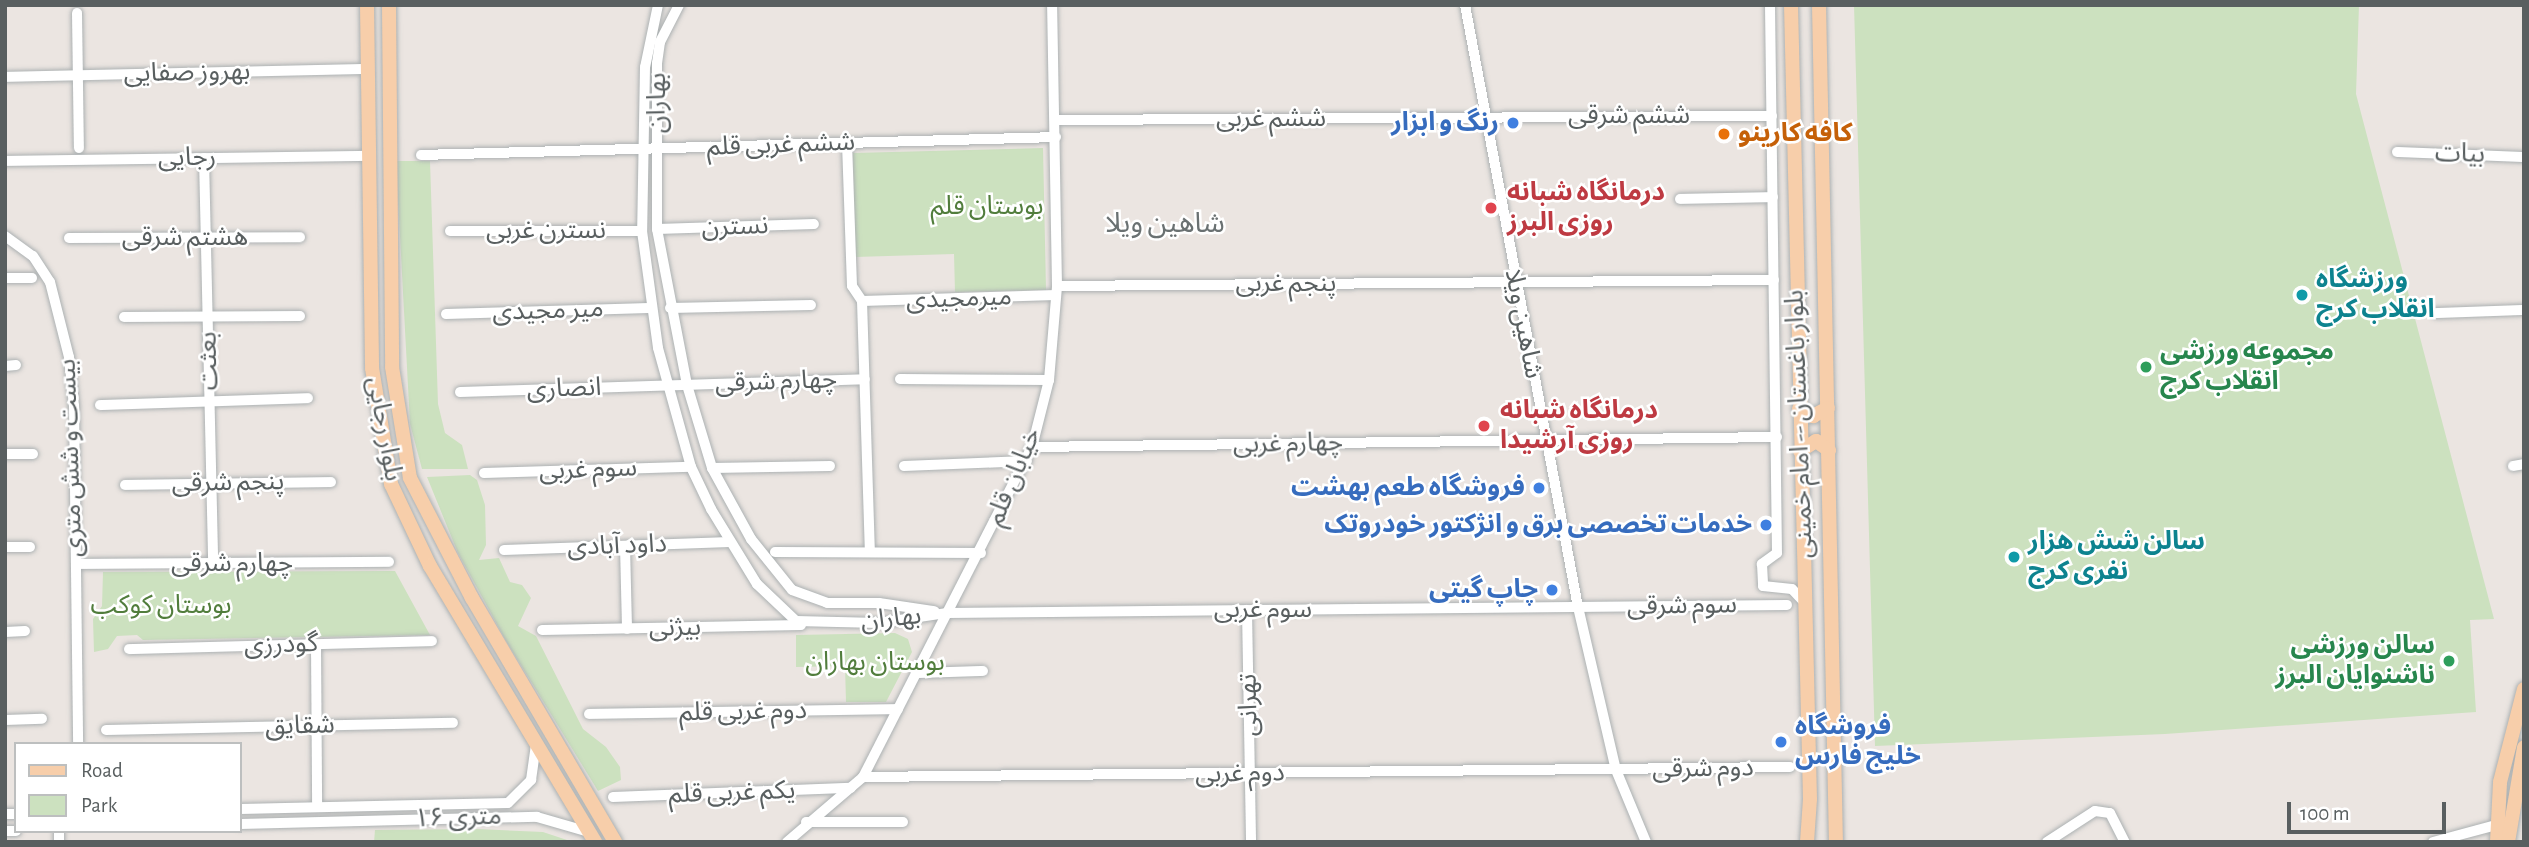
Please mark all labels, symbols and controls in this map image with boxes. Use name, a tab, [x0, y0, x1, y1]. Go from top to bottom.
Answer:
street label: بهروز صفایی	[123, 56, 251, 90]
street label: بهاران	[642, 73, 674, 133]
street label: ششم شرقی	[1568, 100, 1690, 132]
street label: ششم غربی	[1216, 103, 1326, 135]
place label: رنگ و ابزار	[1391, 107, 1499, 139]
marker: رنگ و ابزار	[1505, 115, 1521, 131]
place label: کافه کارینو	[1738, 118, 1852, 150]
marker: کافه کارینو	[1716, 126, 1732, 142]
street label: ششم غربی قلم	[706, 127, 856, 163]
street label: بیات	[2434, 138, 2486, 170]
street label: رجایی	[158, 142, 216, 174]
place label: درمانگاه شبانه روزی البرز	[1507, 177, 1665, 238]
park label: بوستان قلم	[930, 191, 1044, 223]
marker: درمانگاه شبانه روزی البرز	[1481, 198, 1501, 218]
district label: شاهین ویلا	[1105, 207, 1225, 241]
street label: نسترن	[701, 210, 769, 244]
street label: نسترن غربی	[486, 215, 606, 247]
street label: هشتم شرقی	[122, 222, 248, 254]
place label: ورزشگاه انقلاب کرج	[2316, 264, 2435, 326]
street label: شاهین ویلا	[1497, 267, 1549, 381]
street label: پنجم غربی	[1236, 268, 1336, 300]
street label: میرمجیدی	[905, 282, 1013, 316]
marker: ورزشگاه انقلاب کرج	[2294, 287, 2310, 303]
street label: بلوار باغستان -- امام خمینی	[1780, 289, 1820, 559]
street label: میر مجیدی	[492, 293, 604, 329]
street label: بعثت	[193, 331, 225, 391]
place label: مجموعه ورزشی انقلاب کرج	[2160, 336, 2334, 398]
street label: بیست و شش متری	[52, 358, 90, 558]
marker: مجموعه ورزشی انقلاب کرج	[2138, 359, 2154, 375]
street label: چهارم شرقی	[714, 364, 838, 400]
street label: انصاری	[526, 372, 602, 406]
street label: بلوار رجایی	[359, 374, 409, 484]
place label: درمانگاه شبانه روزی آرشیدا	[1500, 395, 1658, 457]
marker: درمانگاه شبانه روزی آرشیدا	[1474, 416, 1494, 436]
street label: خیابان قلم	[979, 423, 1049, 531]
street label: چهارم غربی	[1233, 427, 1343, 461]
street label: سوم غربی	[538, 453, 638, 487]
street label: پنجم شرقی	[171, 466, 285, 500]
place label: فروشگاه طعم بهشت	[1291, 472, 1525, 504]
marker: فروشگاه طعم بهشت	[1531, 480, 1547, 496]
place label: خدمات تخصصی برق و انژکتور خودروتک	[1324, 509, 1752, 541]
marker: خدمات تخصصی برق و انژکتور خودروتک	[1758, 517, 1774, 533]
place label: سالن شش هزار نفری کرج	[2028, 526, 2205, 588]
street label: داود آبادی	[567, 529, 667, 563]
street label: چهارم شرقی	[171, 548, 293, 580]
marker: سالن شش هزار نفری کرج	[2006, 549, 2022, 565]
place label: چاپ گیتی	[1429, 574, 1538, 606]
marker: چاپ گیتی	[1544, 582, 1560, 598]
street label: سوم شرقی	[1627, 589, 1737, 623]
park label: بوستان کوکب	[90, 590, 232, 622]
street label: سوم غربی	[1214, 594, 1312, 626]
street label: بهاران	[859, 600, 923, 638]
street label: بیژنی	[649, 612, 701, 644]
street label: گودرزی	[243, 628, 319, 662]
place label: سالن ورزشی ناشنوایان البرز	[2275, 630, 2435, 692]
park label: بوستان بهاران	[805, 647, 945, 679]
marker: سالن ورزشی ناشنوایان البرز	[2441, 653, 2457, 669]
street label: تهرانی	[1233, 673, 1265, 737]
street label: دوم غربی قلم	[679, 695, 807, 729]
street label: شقایق	[265, 710, 335, 742]
place label: فروشگاه خلیج فارس	[1795, 711, 1921, 772]
marker: فروشگاه خلیج فارس	[1773, 734, 1789, 750]
legend	[14, 742, 242, 833]
street label: دوم شرقی	[1652, 753, 1754, 785]
street label: دوم غربی	[1195, 758, 1285, 790]
text: Road	[81, 760, 123, 781]
street label: یکم غربی قلم	[668, 775, 796, 811]
scale bar	[2291, 788, 2450, 832]
text: Park	[81, 795, 117, 816]
street label: ۱۶ متری	[414, 801, 502, 835]
text: 100 m	[2300, 803, 2350, 824]

